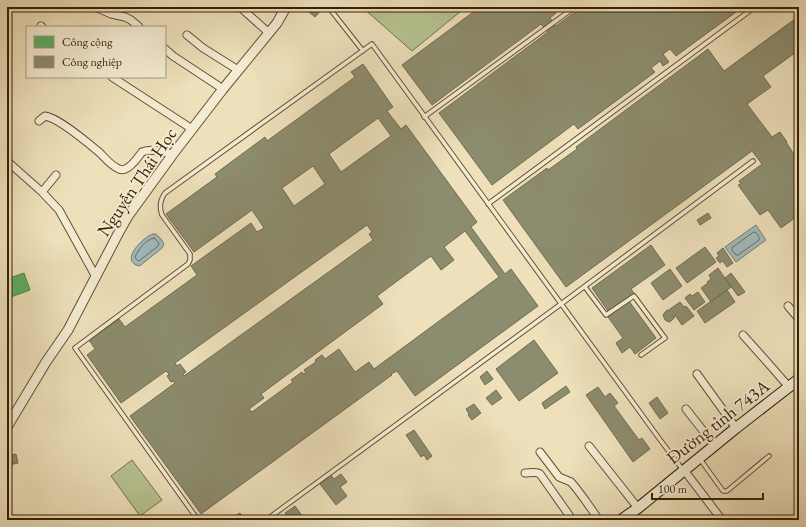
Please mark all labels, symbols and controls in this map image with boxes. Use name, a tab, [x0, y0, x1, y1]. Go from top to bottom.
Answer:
legend	[26, 26, 166, 78]
text: Công cộng	[62, 34, 113, 50]
text: Công nghiệp	[62, 54, 122, 70]
street label: Nguyễn Thái Học	[92, 123, 181, 241]
street label: Đường tỉnh 743A	[662, 374, 774, 469]
scale bar	[652, 475, 763, 501]
text: 100 m	[658, 481, 688, 497]

